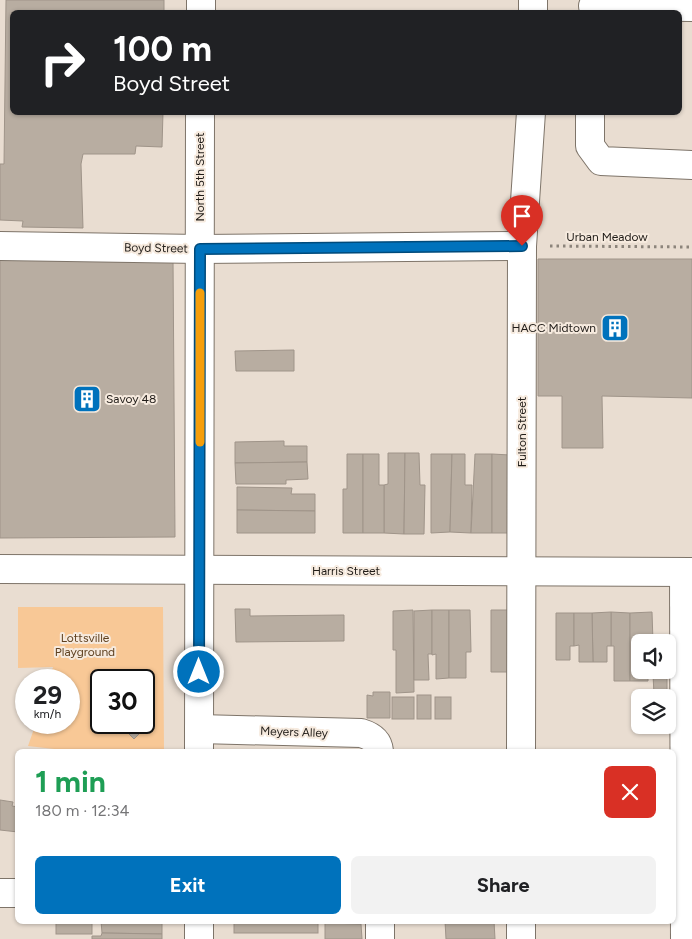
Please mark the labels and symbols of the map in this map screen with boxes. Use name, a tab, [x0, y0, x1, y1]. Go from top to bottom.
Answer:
street label: North 5th Street	[193, 132, 207, 222]
pin	[501, 195, 543, 246]
street label: Urban Meadow	[566, 230, 648, 244]
street label: Boyd Street	[124, 240, 189, 256]
building icon: HACC Midtown	[600, 313, 630, 343]
place label: HACC Midtown	[511, 321, 596, 335]
building icon: Savoy 48	[72, 384, 102, 414]
place label: Savoy 48	[106, 392, 156, 406]
street label: Fulton Street	[515, 396, 529, 467]
street label: Harris Street	[312, 564, 381, 578]
park label: Lottsville Playground	[55, 631, 115, 659]
position arrow	[172, 645, 224, 697]
speed limit sign: 30	[90, 669, 155, 734]
street label: Meyers Alley	[260, 724, 329, 740]

